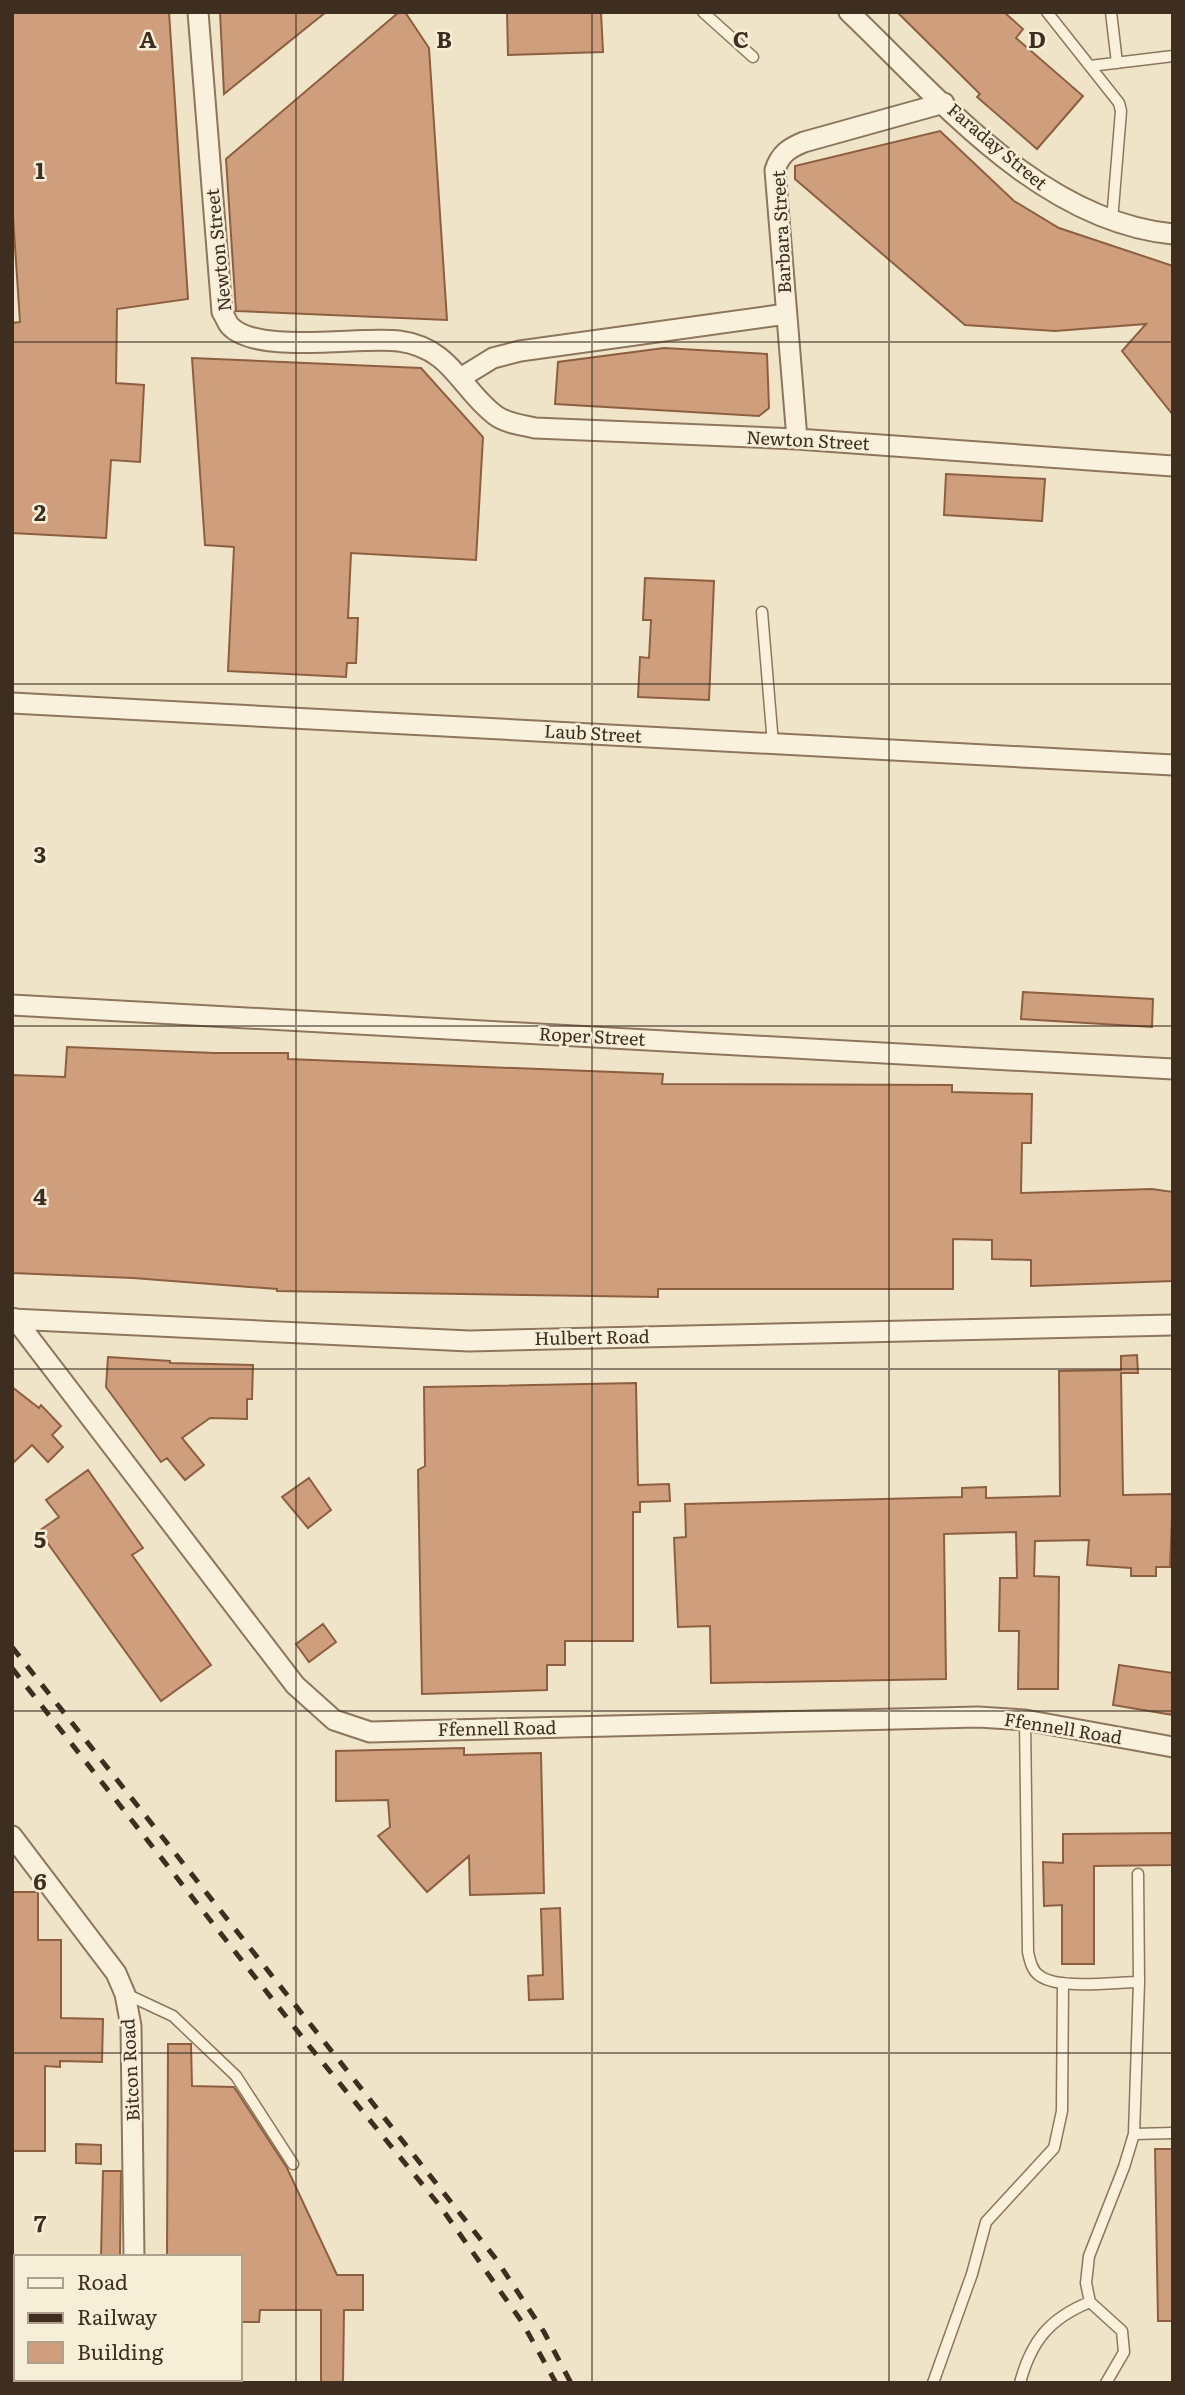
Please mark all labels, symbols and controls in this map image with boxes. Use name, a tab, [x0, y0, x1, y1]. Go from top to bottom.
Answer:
text: A	[139, 21, 157, 55]
text: B	[436, 21, 452, 55]
text: C	[733, 21, 749, 55]
text: D	[1028, 21, 1046, 55]
street label: Faraday Street	[942, 96, 1054, 196]
text: 1	[35, 152, 45, 186]
street label: Barbara Street	[764, 169, 797, 294]
street label: Newton Street	[198, 187, 237, 313]
street label: Newton Street	[746, 423, 871, 456]
text: 2	[34, 494, 46, 528]
street label: Laub Street	[544, 716, 643, 749]
text: 3	[34, 836, 46, 870]
street label: Roper Street	[538, 1019, 647, 1052]
text: 4	[33, 1178, 47, 1212]
street label: Hulbert Road	[534, 1322, 650, 1351]
text: 5	[34, 1521, 46, 1555]
street label: Ffennell Road	[1002, 1705, 1124, 1750]
street label: Ffennell Road	[437, 1713, 557, 1742]
text: 6	[33, 1863, 47, 1897]
street label: Bitcon Road	[113, 2018, 146, 2122]
text: 7	[34, 2205, 47, 2239]
legend	[14, 2255, 242, 2381]
text: Road	[77, 2265, 128, 2296]
text: Railway	[77, 2300, 158, 2331]
text: Building	[77, 2335, 164, 2366]

